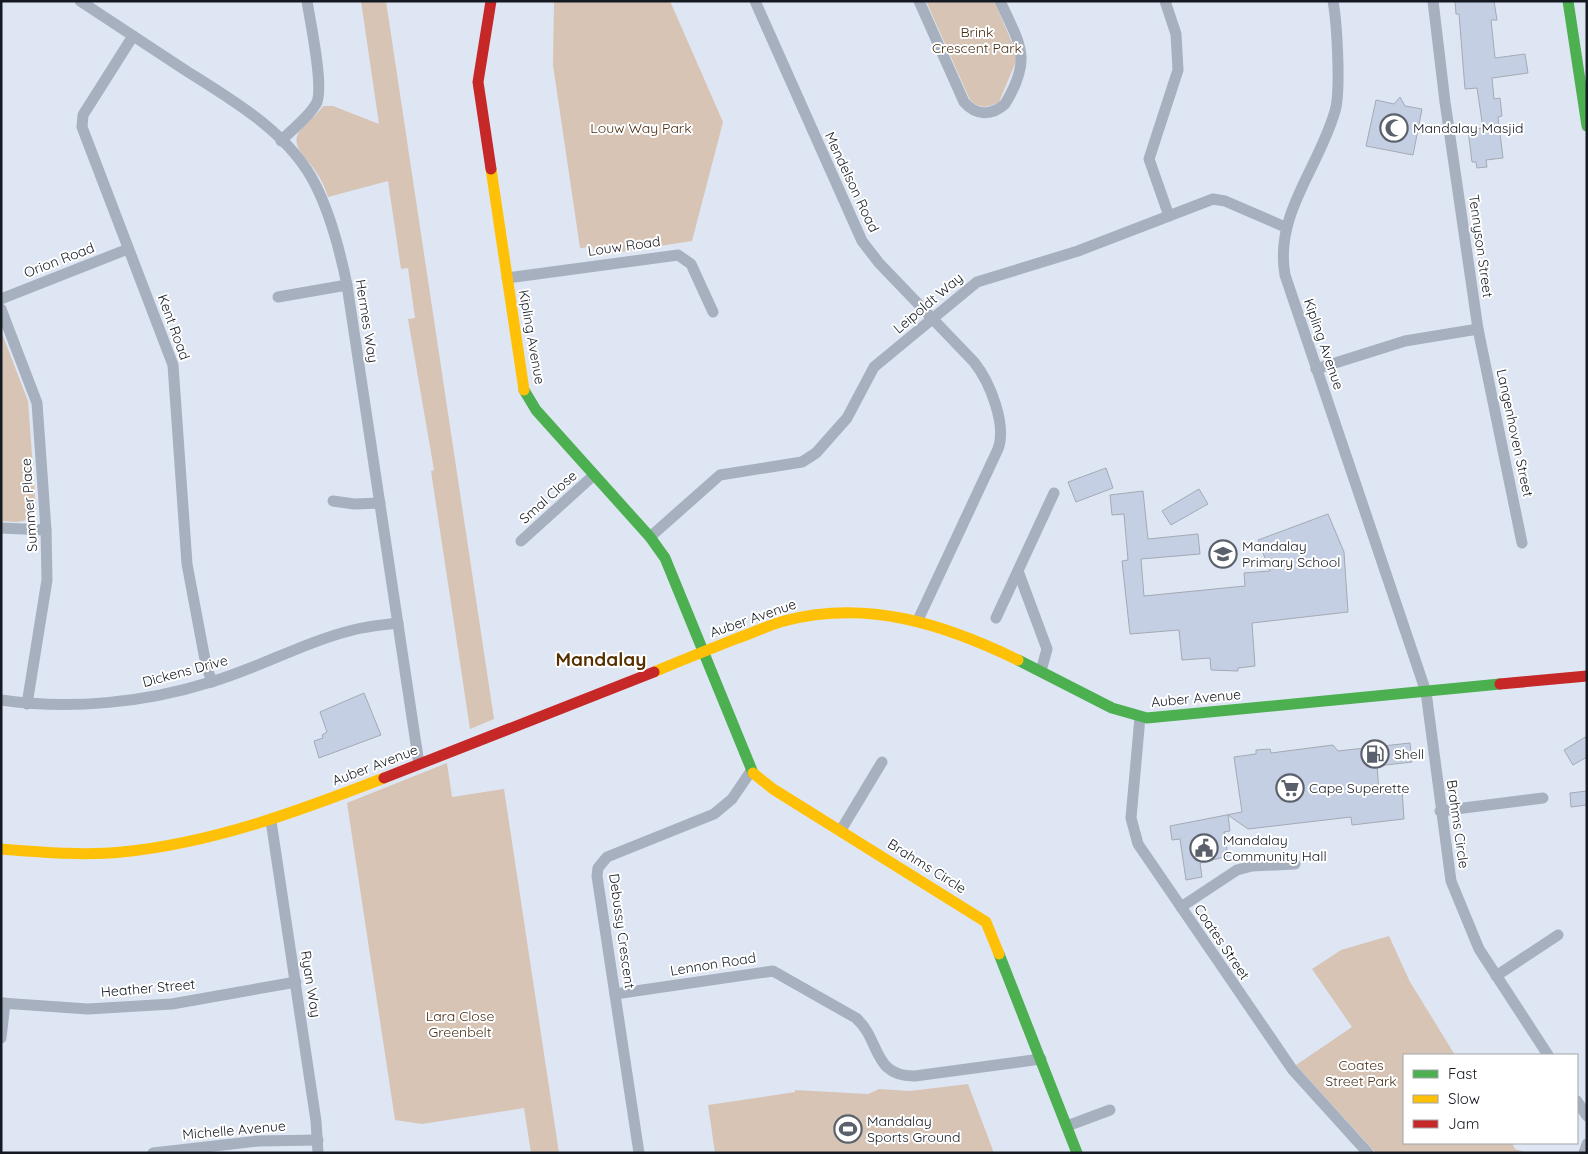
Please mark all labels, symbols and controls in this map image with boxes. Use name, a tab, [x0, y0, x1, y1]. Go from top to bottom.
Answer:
park label: Brink Crescent Park	[932, 23, 1022, 57]
mosque icon: Mandalay Masjid	[1379, 113, 1409, 143]
park label: Louw Way Park	[590, 119, 692, 137]
place label: Mandalay Masjid	[1413, 119, 1524, 137]
street label: Mendelson Road	[821, 129, 883, 235]
street label: Tennyson Street	[1465, 193, 1497, 299]
street label: Louw Road	[587, 232, 661, 260]
street label: Orion Road	[21, 238, 97, 282]
street label: Leipoldt Way	[890, 269, 966, 337]
street label: Hermes Way	[352, 278, 382, 364]
street label: Kipling Avenue	[515, 288, 549, 386]
street label: Kent Road	[154, 292, 194, 362]
street label: Kipling Avenue	[1300, 296, 1348, 392]
street label: Langenhoven Street	[1493, 367, 1537, 499]
street label: Summer Place	[17, 458, 41, 552]
street label: Smal Close	[515, 466, 581, 528]
place label: Mandalay Primary School	[1242, 537, 1340, 571]
school or university icon: Mandalay Primary School	[1208, 539, 1238, 569]
street label: Auber Avenue	[707, 595, 799, 641]
district label: Mandalay	[556, 647, 646, 671]
street label: Dickens Drive	[140, 651, 230, 691]
street label: Auber Avenue	[1150, 685, 1242, 711]
fuel station icon: Shell	[1360, 739, 1390, 769]
street label: Auber Avenue	[330, 740, 420, 790]
place label: Shell	[1394, 745, 1424, 763]
supermarket icon: Cape Superette	[1275, 773, 1305, 803]
street label: Brahms Circle	[1443, 778, 1473, 870]
place label: Cape Superette	[1309, 779, 1409, 797]
place label: Mandalay Community Hall	[1223, 831, 1327, 865]
public building icon: Mandalay Community Hall	[1189, 833, 1219, 863]
street label: Brahms Circle	[884, 835, 970, 897]
street label: Debussy Crescent	[605, 872, 639, 990]
street label: Coates Street	[1190, 901, 1254, 983]
street label: Lennon Road	[669, 948, 757, 980]
street label: Ryan Way	[297, 949, 325, 1019]
street label: Heather Street	[100, 975, 196, 1001]
park label: Lara Close Greenbelt	[426, 1007, 494, 1041]
legend	[1403, 1054, 1578, 1144]
park label: Coates Street Park	[1325, 1056, 1397, 1090]
text: Fast	[1448, 1064, 1477, 1083]
text: Slow	[1448, 1089, 1480, 1108]
place label: Mandalay Sports Ground	[867, 1112, 960, 1146]
sports icon: Mandalay Sports Ground	[833, 1114, 863, 1144]
text: Jam	[1448, 1114, 1479, 1133]
street label: Michelle Avenue	[182, 1117, 286, 1143]

